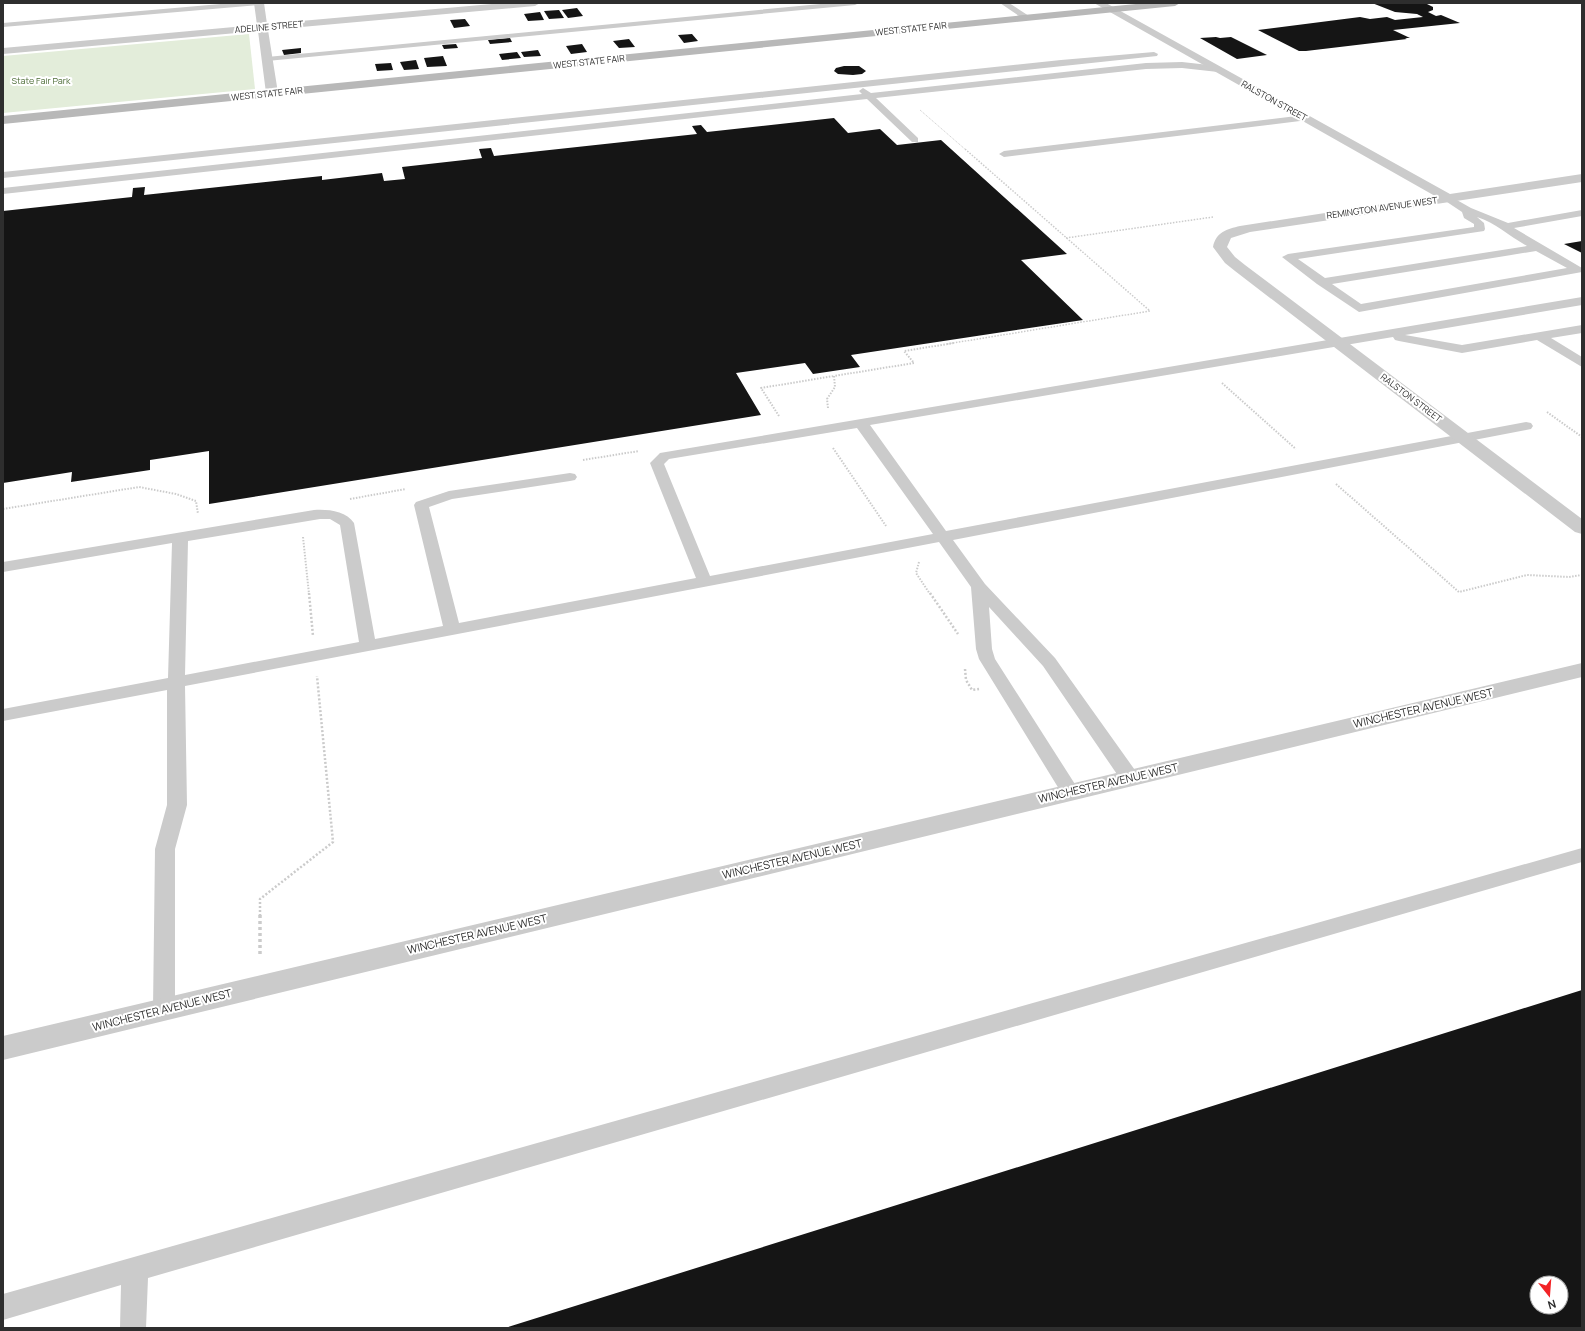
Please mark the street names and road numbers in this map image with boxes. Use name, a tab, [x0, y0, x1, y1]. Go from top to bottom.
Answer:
street label: ADELINE STREET	[234, 17, 304, 36]
street label: WEST STATE FAIR	[875, 18, 948, 39]
street label: WEST STATE FAIR	[553, 51, 626, 72]
street label: RALSTON STREET	[1239, 77, 1310, 124]
street label: WEST STATE FAIR	[231, 83, 304, 104]
street label: REMINGTON AVENUE WEST	[1326, 193, 1439, 222]
street label: RALSTON STREET	[1378, 370, 1445, 425]
street label: WINCHESTER AVENUE WEST	[1352, 684, 1495, 731]
street label: WINCHESTER AVENUE WEST	[1037, 759, 1180, 806]
street label: WINCHESTER AVENUE WEST	[721, 835, 864, 882]
street label: WINCHESTER AVENUE WEST	[406, 910, 549, 957]
street label: WINCHESTER AVENUE WEST	[91, 985, 233, 1034]

